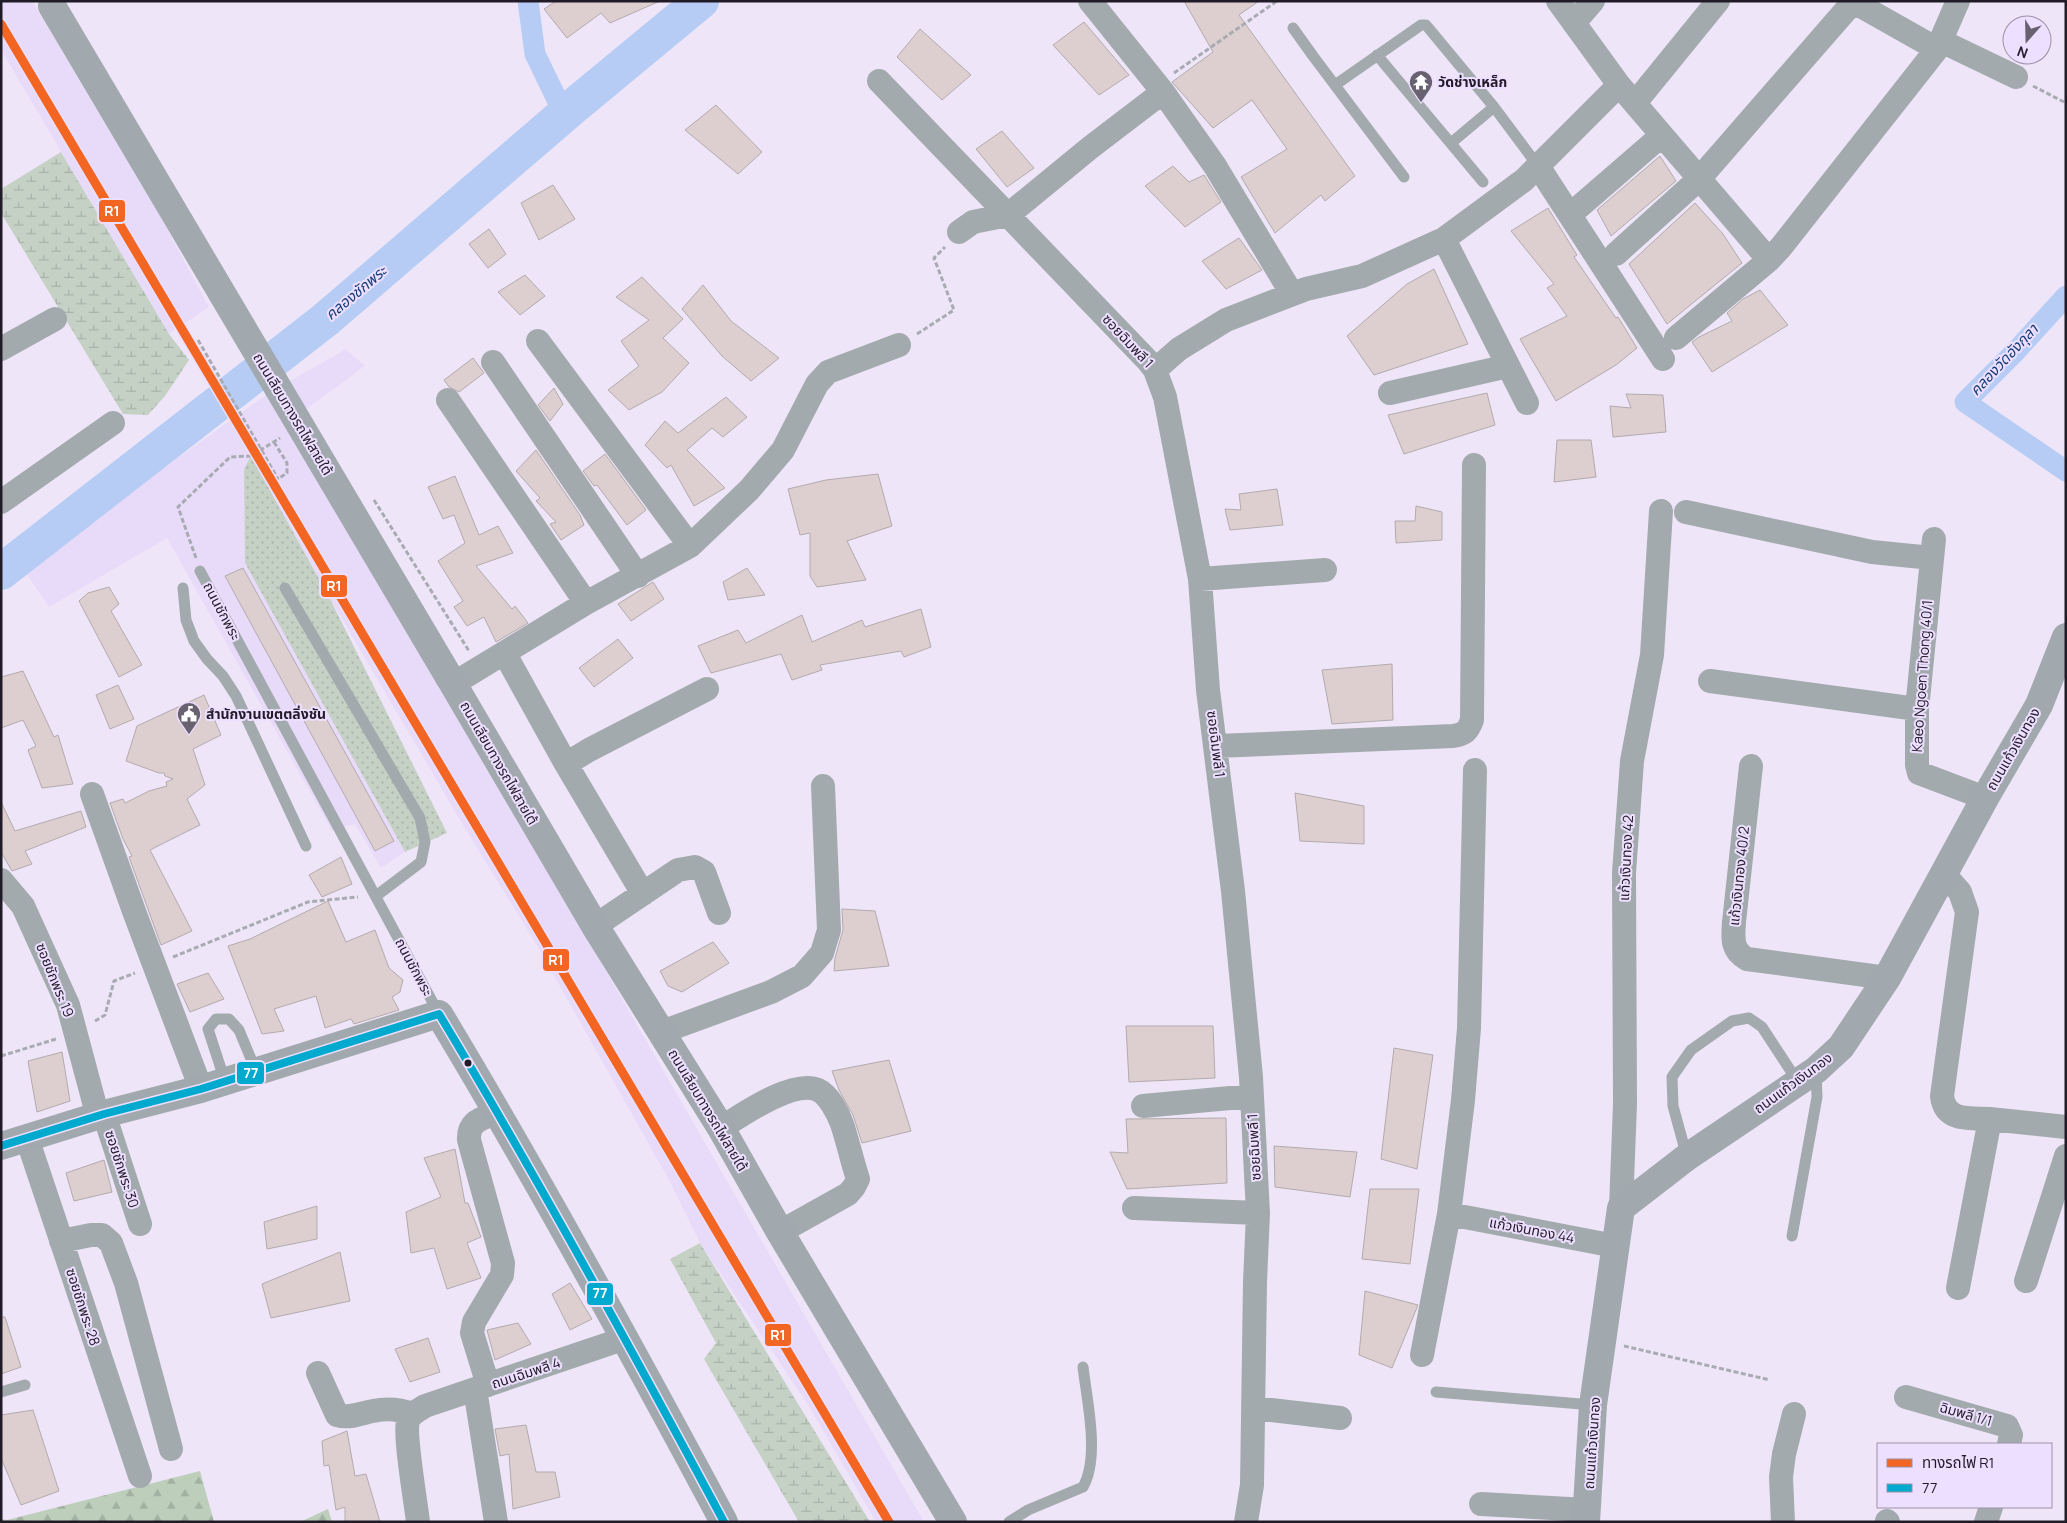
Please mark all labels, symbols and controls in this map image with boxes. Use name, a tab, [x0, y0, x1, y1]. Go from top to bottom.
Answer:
north arrow	[2002, 15, 2052, 65]
text: N	[2014, 42, 2030, 63]
temple icon: วัดช่างเหล็ก	[1408, 69, 1434, 103]
place label: วัดช่างเหล็ก	[1438, 72, 1507, 91]
line badge: R1	[98, 199, 126, 223]
text: R1	[104, 201, 120, 220]
water label: คลองชักพระ	[320, 259, 392, 325]
street label: ซอยฉิมพลี 1	[1099, 310, 1158, 372]
water label: คลองวัดอังกุลา	[1965, 318, 2043, 400]
street label: ถนนเลียบทางรถไฟสายใต้	[249, 349, 338, 479]
line badge: R1	[320, 574, 348, 598]
text: R1	[326, 576, 342, 595]
street label: ถนนชักพระ	[199, 578, 246, 643]
street label: Kaeo Ngoen Thong 40/1	[1907, 599, 1936, 753]
street label: ถนนเลียบทางรถไฟสายใต้	[456, 698, 543, 828]
public building icon: สำนักงานเขตตลิ่งชัน	[176, 701, 202, 735]
place label: สำนักงานเขตตลิ่งชัน	[206, 704, 326, 723]
street label: ถนนแก้วเงินทอง	[1981, 704, 2044, 794]
street label: ซอยฉิมพลี 1	[1203, 709, 1230, 778]
street label: แก้วเงินทอง 42	[1614, 815, 1637, 901]
street label: แก้วเงินทอง 40/2	[1724, 825, 1753, 927]
street label: ถนนชักพระ	[391, 934, 438, 999]
street label: ซอยชักพระ 19	[32, 940, 79, 1020]
line badge: R1	[542, 948, 570, 972]
text: R1	[548, 950, 564, 969]
street label: ถนนเลียบทางรถไฟสายใต้	[664, 1045, 753, 1175]
street label: ถนนแก้วเงินทอง	[1750, 1048, 1836, 1117]
unlabelled marker	[463, 1058, 473, 1068]
line badge: 77	[236, 1061, 265, 1085]
text: 77	[243, 1063, 259, 1082]
street label: ซอยฉิมพลี 1	[1242, 1113, 1265, 1181]
street label: ซอยชักพระ 30	[101, 1128, 144, 1210]
street label: แก้วเงินทอง 44	[1488, 1212, 1576, 1247]
street label: ซอยชักพระ 28	[62, 1266, 105, 1348]
line badge: 77	[586, 1282, 614, 1306]
text: 77	[592, 1283, 608, 1302]
line badge: R1	[764, 1323, 792, 1347]
text: R1	[770, 1325, 786, 1344]
street label: ถนนฉิมพลี 4	[489, 1352, 563, 1393]
street label: ถนนแก้วเงินทอง	[1579, 1396, 1604, 1490]
street label: ฉิมพลี 1/1	[1938, 1397, 1995, 1430]
legend	[1877, 1443, 2052, 1508]
text: ทางรถไฟ R1	[1922, 1452, 1994, 1473]
text: 77	[1922, 1477, 1937, 1498]

